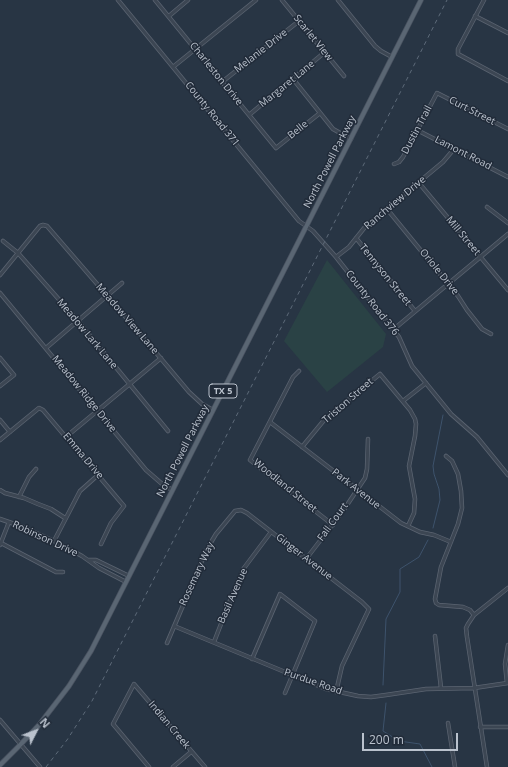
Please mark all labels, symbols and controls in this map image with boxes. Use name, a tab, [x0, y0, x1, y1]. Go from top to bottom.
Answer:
street label: Scarlet View	[291, 12, 335, 64]
street label: Melanie Drive	[232, 27, 290, 75]
street label: Charleston Drive	[187, 40, 245, 108]
street label: Margaret Lane	[257, 58, 317, 110]
street label: County Road 371	[182, 79, 242, 149]
street label: Curt Street	[447, 94, 497, 128]
street label: Dustin Trail	[399, 104, 435, 156]
street label: North Powell Parkway	[301, 114, 359, 210]
street label: Belle	[285, 118, 311, 142]
street label: Lamont Road	[433, 134, 493, 172]
street label: Ranchview Drive	[362, 174, 428, 232]
street label: Mill Street	[443, 214, 483, 258]
street label: Tennyson Street	[356, 242, 414, 308]
street label: Oriole Drive	[417, 247, 461, 297]
street label: County Road 376	[343, 268, 401, 338]
street label: Meadow View Lane	[93, 281, 161, 357]
street label: Meadow Lark Lane	[54, 296, 120, 372]
street label: Meadow Ridge Drive	[49, 353, 119, 435]
street label: Triston Street	[320, 376, 376, 426]
road number: TX 5	[209, 384, 237, 398]
street label: North Powell Parkway	[154, 403, 212, 499]
street label: Emma Drive	[60, 430, 106, 482]
street label: Woodland Street	[251, 457, 319, 515]
street label: Park Avenue	[329, 466, 383, 512]
street label: Fall Court	[315, 500, 351, 544]
street label: Robinson Drive	[10, 519, 80, 559]
street label: Ginger Avenue	[273, 531, 335, 583]
street label: Rosemary Way	[177, 540, 217, 608]
street label: Basil Avenue	[215, 566, 251, 626]
street label: Purdue Road	[282, 666, 344, 698]
street label: Indian Creek	[146, 699, 192, 751]
north arrow	[16, 711, 56, 751]
text: N	[37, 714, 54, 731]
scale bar	[364, 725, 460, 751]
text: 200 m	[369, 731, 404, 748]

